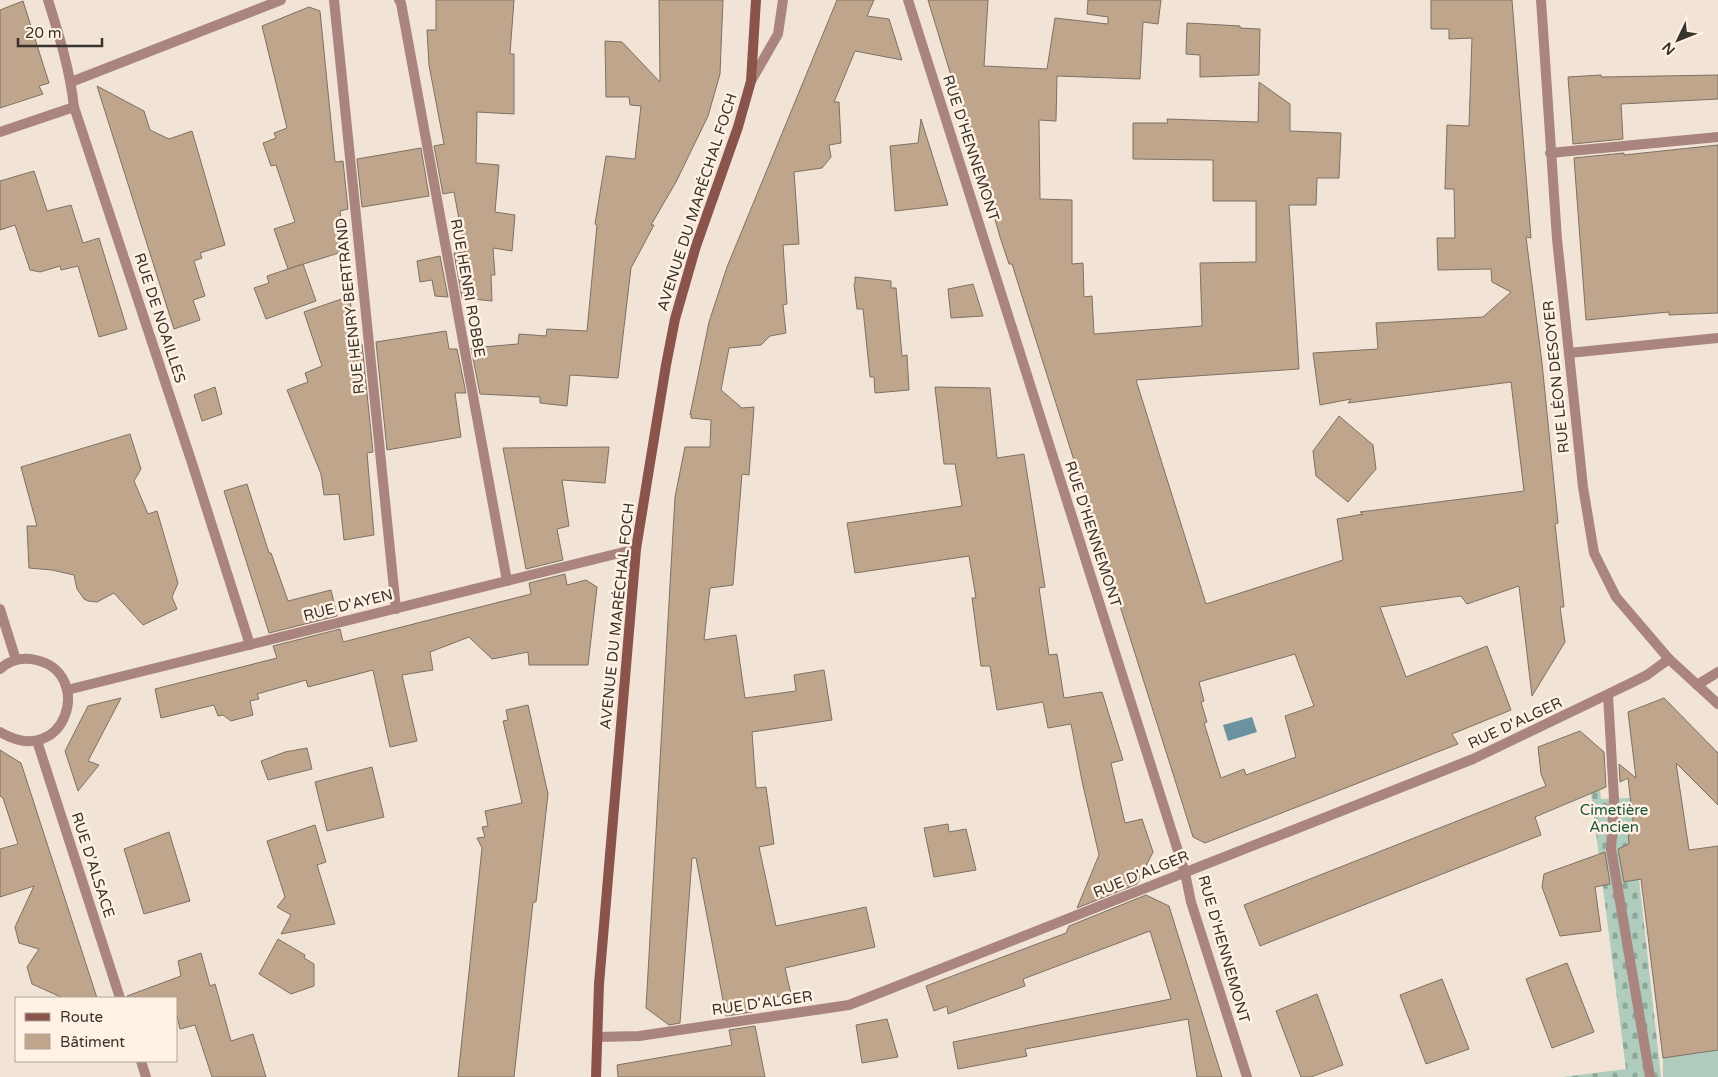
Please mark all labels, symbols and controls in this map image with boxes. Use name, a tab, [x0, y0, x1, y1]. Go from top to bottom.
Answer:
scale bar	[18, 15, 101, 47]
north arrow	[1653, 15, 1703, 65]
text: 20 m	[25, 24, 62, 42]
text: N	[1659, 39, 1679, 58]
street label: RUE D'HENNEMONT	[939, 73, 1003, 223]
street label: AVENUE DU MARÉCHAL FOCH	[653, 91, 741, 313]
street label: RUE HENRY BERTRAND	[332, 217, 368, 395]
street label: RUE HENRI ROBBE	[447, 217, 489, 359]
street label: RUE DE NOAILLES	[130, 251, 190, 385]
street label: RUE LÉON DESOYER	[1539, 300, 1573, 454]
street label: RUE D'HENNEMONT	[1061, 459, 1125, 609]
street label: AVENUE DU MARÉCHAL FOCH	[596, 502, 638, 730]
street label: RUE D'AYEN	[301, 585, 395, 625]
street label: RUE D'ALGER	[1465, 693, 1565, 753]
park label: Cimetière Ancien	[1580, 801, 1648, 836]
street label: RUE D'ALSACE	[67, 810, 119, 920]
street label: RUE D'ALGER	[1091, 847, 1191, 901]
street label: RUE D'HENNEMONT	[1194, 873, 1254, 1025]
street label: RUE D'ALGER	[710, 987, 814, 1019]
legend	[15, 997, 178, 1062]
text: Route	[60, 1008, 103, 1026]
text: Bâtiment	[60, 1033, 125, 1051]

